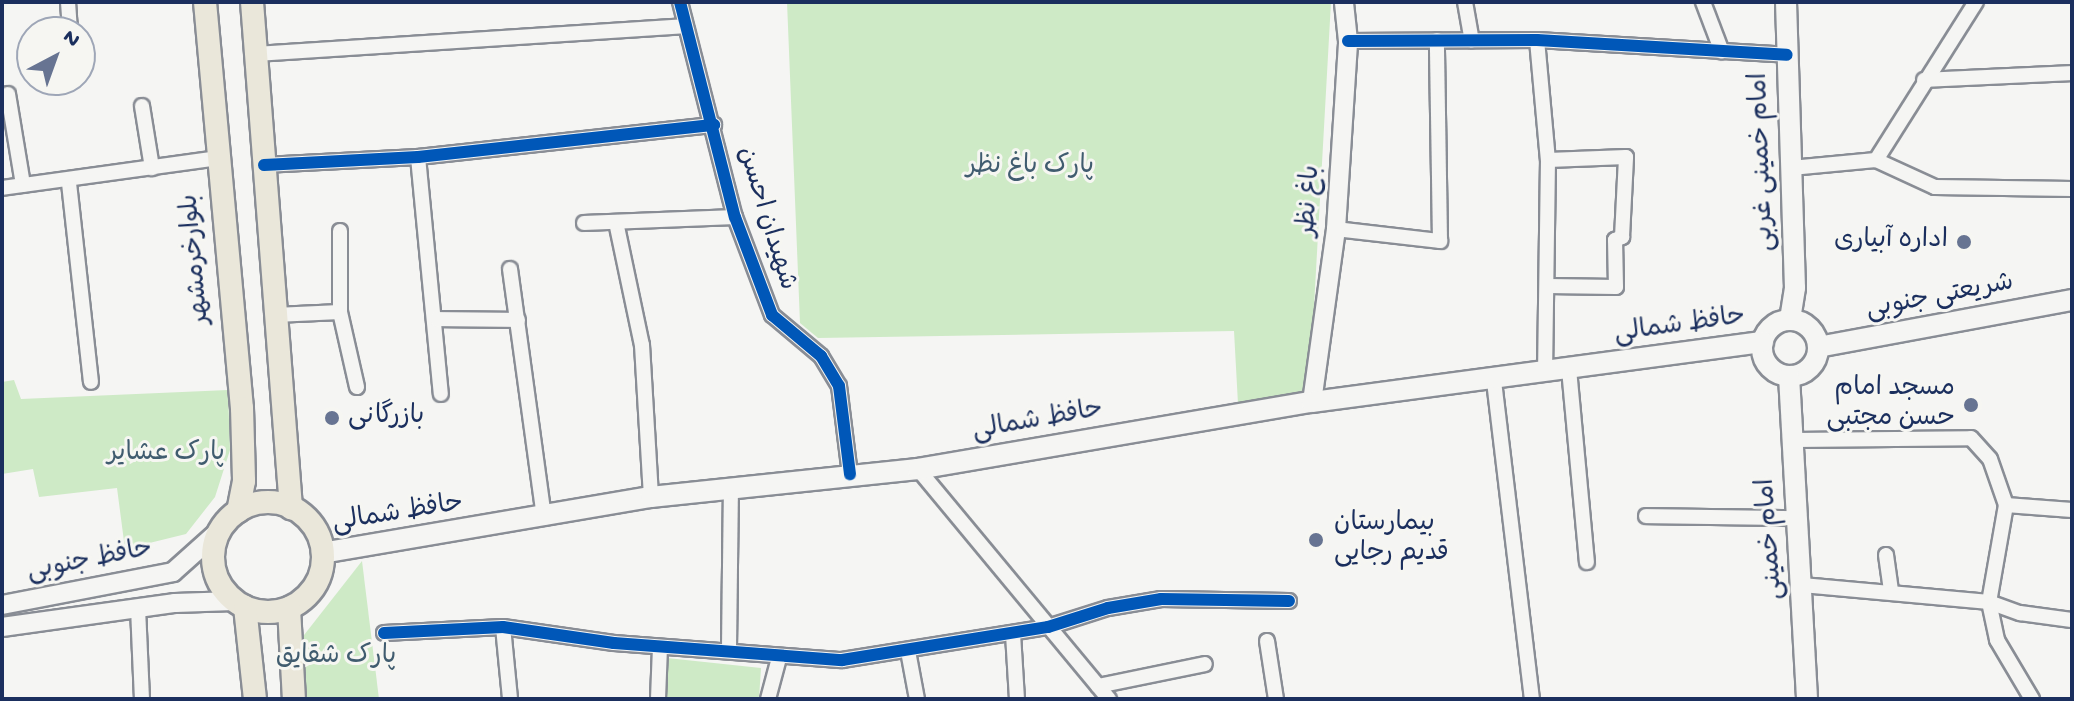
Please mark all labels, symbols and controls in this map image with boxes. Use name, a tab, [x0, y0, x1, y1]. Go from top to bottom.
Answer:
north arrow	[16, 16, 96, 96]
text: N	[56, 25, 84, 54]
street label: امام خمینی غربی	[1745, 72, 1783, 252]
street label: شهیدان احسن	[728, 144, 802, 294]
park label: پارک باغ نظر	[966, 152, 1094, 184]
street label: باغ نظر	[1293, 164, 1329, 238]
street label: بلوارخرمشهر	[176, 193, 218, 325]
place label: اداره آبیاری	[1834, 226, 1948, 258]
marker: اداره آبیاری	[1955, 233, 1973, 251]
street label: شریعتی جنوبی	[1864, 268, 2016, 328]
street label: حافظ شمالی	[1613, 302, 1747, 352]
place label: مسجد امام حسن مجتبی	[1826, 374, 1955, 436]
street label: حافظ شمالی	[970, 395, 1106, 449]
marker: مسجد امام حسن مجتبی	[1962, 396, 1980, 414]
place label: بازرگانی	[348, 402, 424, 434]
marker: بازرگانی	[323, 409, 341, 427]
park label: پارک عشایر	[107, 439, 225, 471]
street label: امام خمینی	[1752, 477, 1792, 601]
street label: حافظ شمالی	[330, 489, 466, 541]
place label: بیمارستان قدیم رجایی	[1334, 509, 1449, 570]
marker: بیمارستان قدیم رجایی	[1305, 529, 1327, 551]
street label: حافظ جنوبی	[25, 535, 155, 589]
park label: پارک شقایق	[276, 642, 396, 674]

